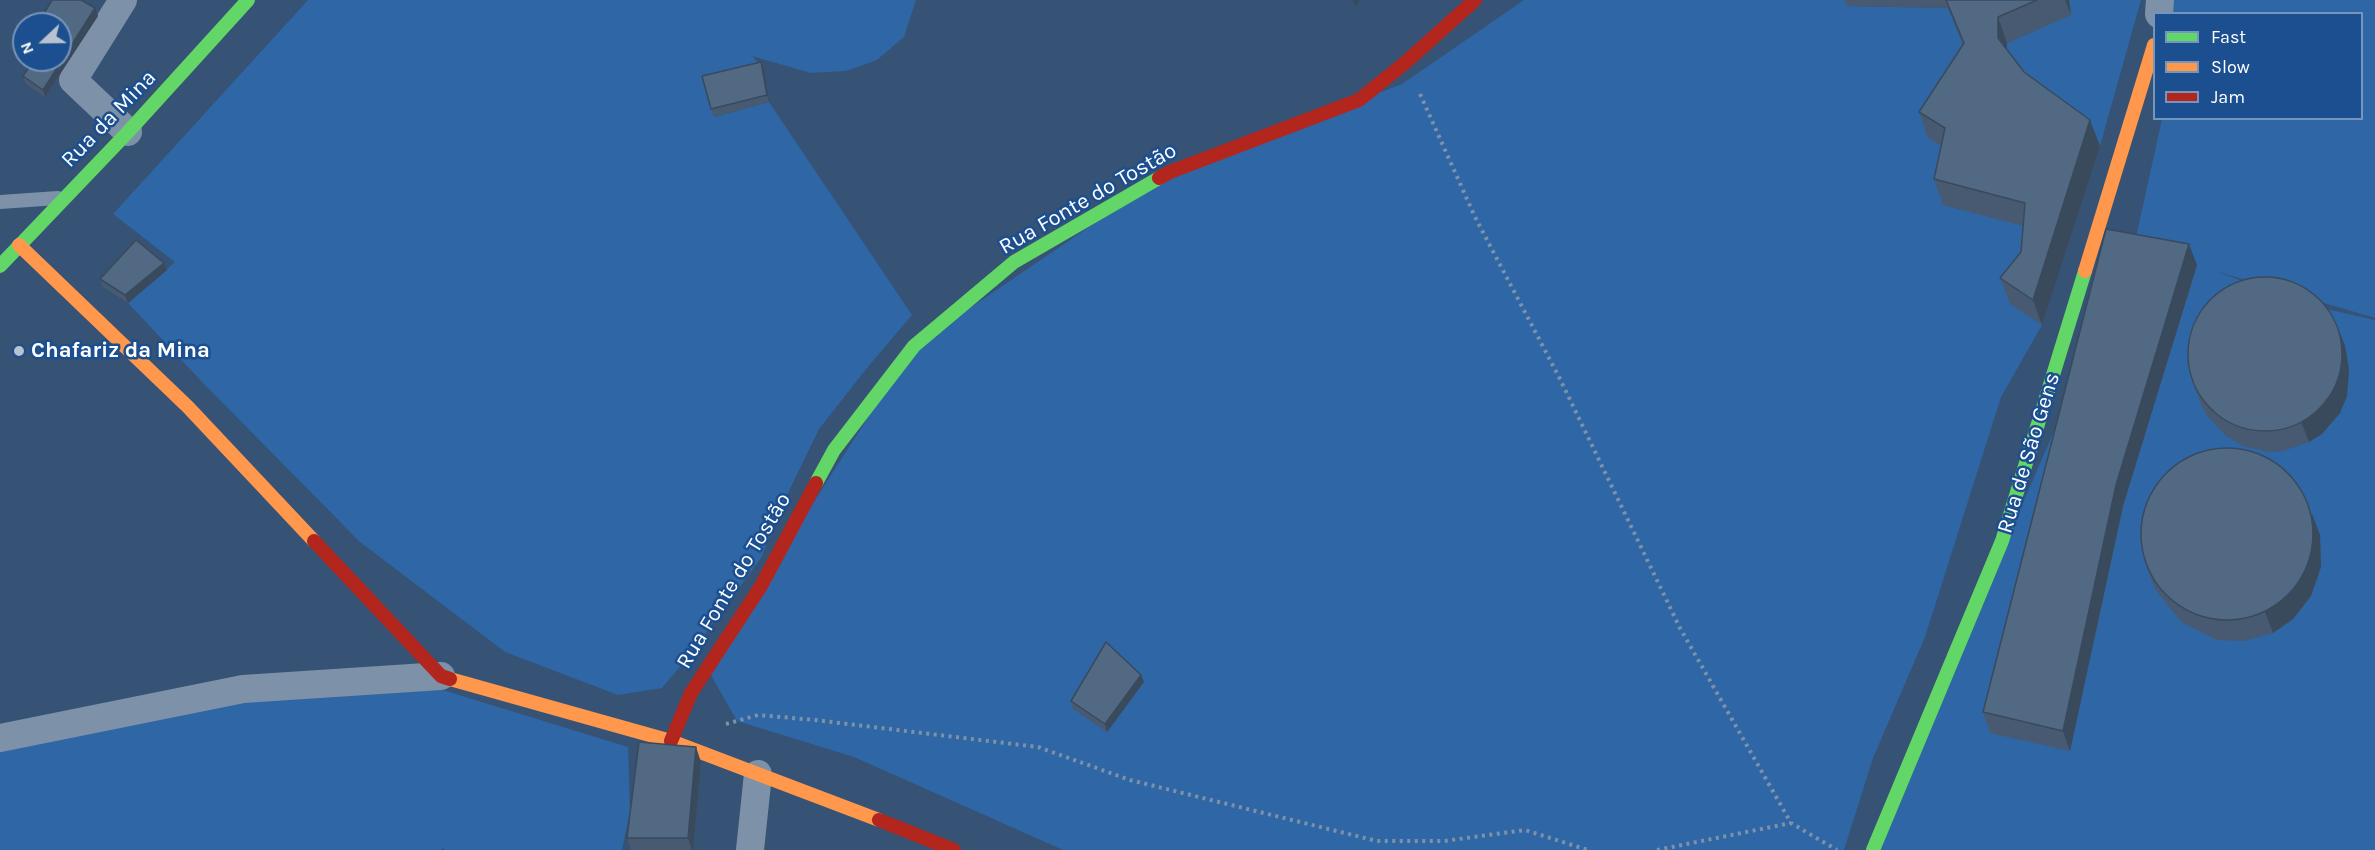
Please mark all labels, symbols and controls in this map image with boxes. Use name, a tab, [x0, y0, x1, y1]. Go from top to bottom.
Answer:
north arrow	[12, 12, 72, 72]
legend	[2153, 12, 2363, 120]
text: Fast	[2211, 26, 2246, 48]
text: N	[16, 39, 38, 57]
text: Slow	[2211, 56, 2250, 78]
street label: Rua da Mina	[56, 65, 162, 173]
text: Jam	[2211, 86, 2245, 108]
street label: Rua Fonte do Tostão	[995, 137, 1181, 261]
place label: Chafariz da Mina	[31, 338, 210, 364]
marker: Chafariz da Mina	[12, 344, 26, 358]
street label: Rua de São Gens	[1992, 369, 2066, 537]
street label: Rua Fonte do Tostão	[671, 488, 797, 674]

